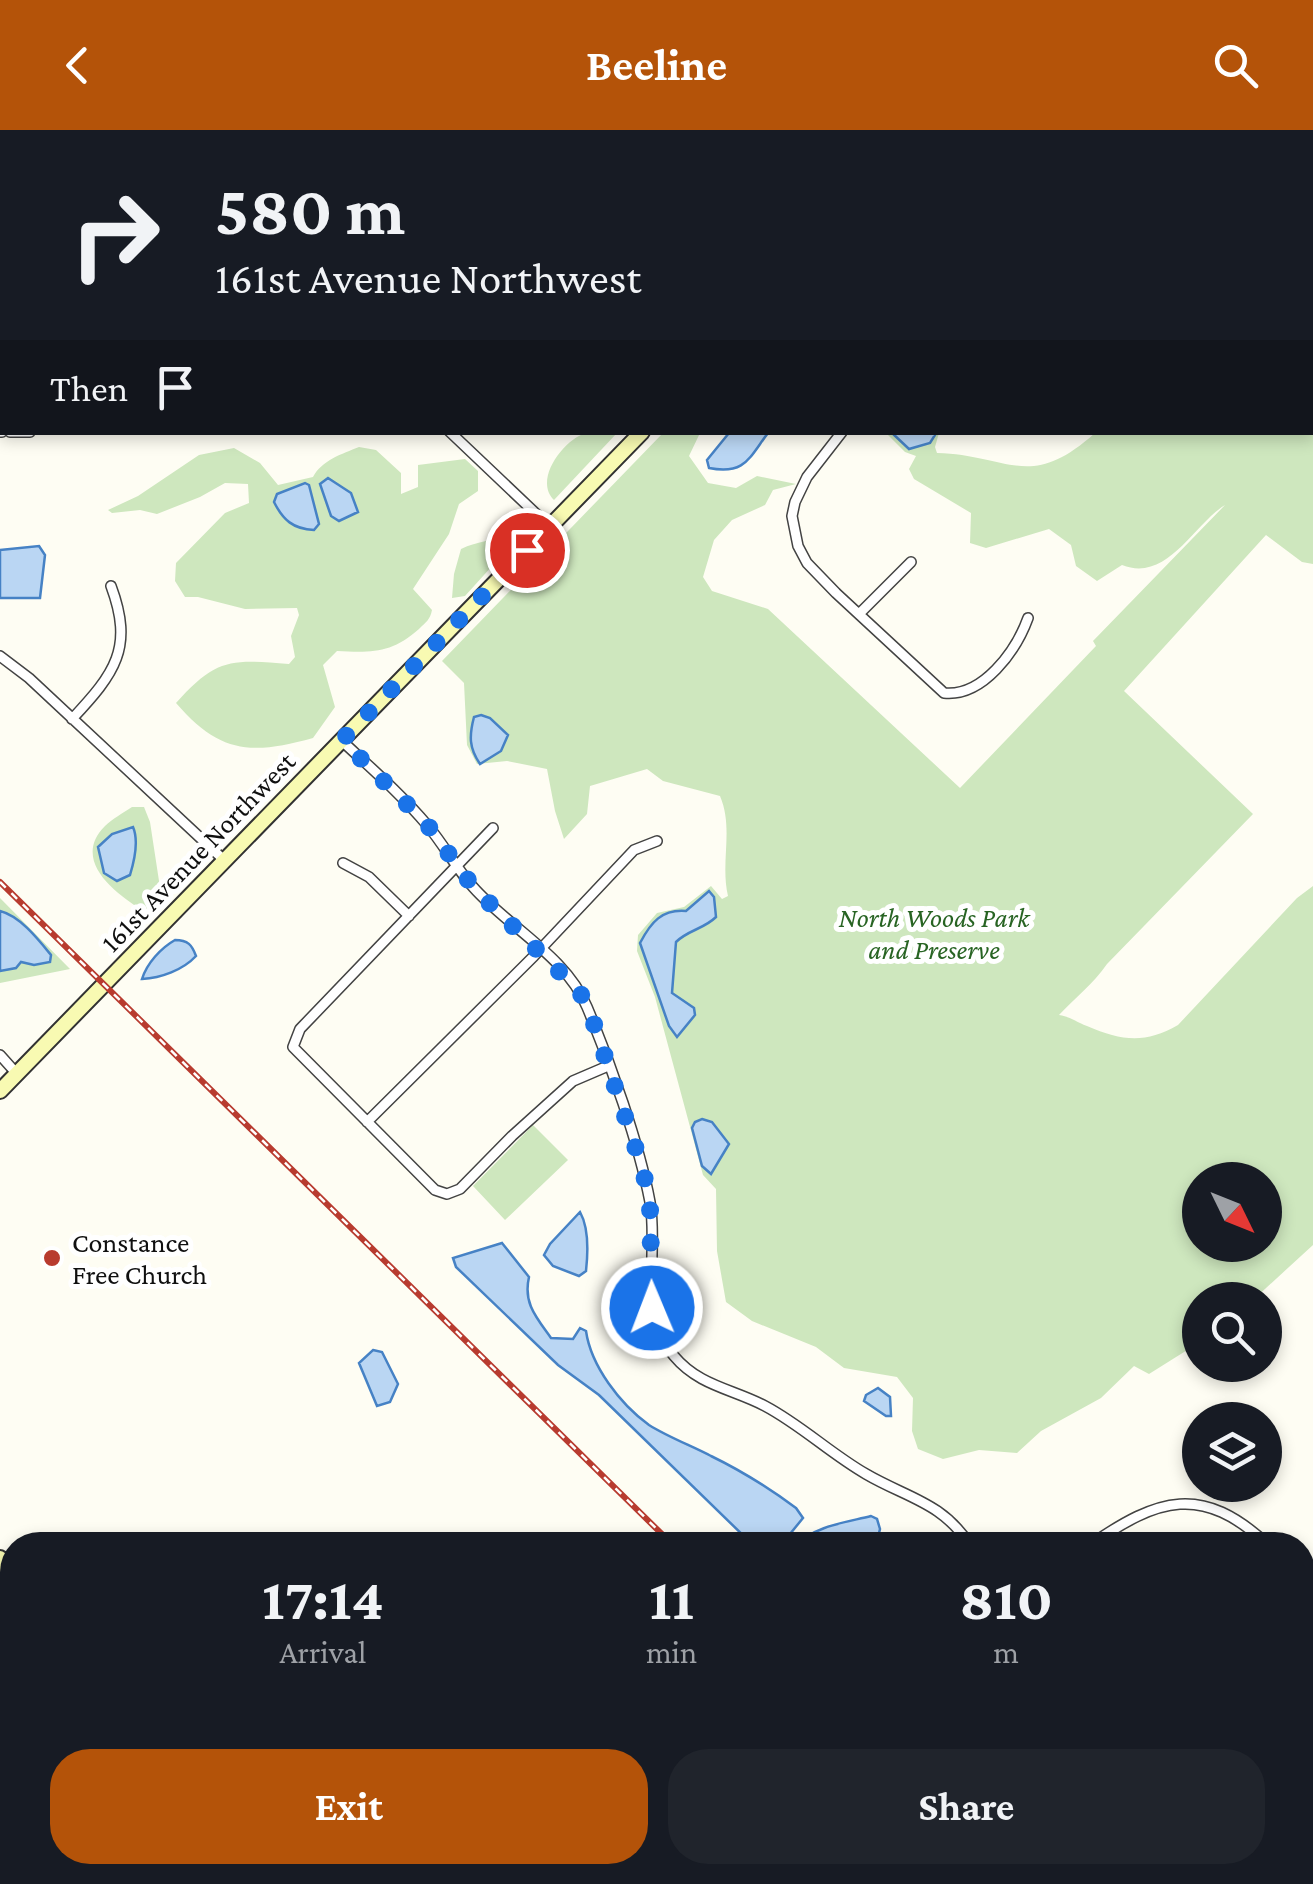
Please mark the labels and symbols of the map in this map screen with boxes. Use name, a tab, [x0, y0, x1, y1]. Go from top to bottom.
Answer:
pin	[485, 508, 570, 593]
street label: 161st Avenue Northwest	[95, 745, 302, 958]
park label: North Woods Park and Preserve	[839, 902, 1031, 965]
north arrow	[1182, 1162, 1282, 1262]
place label: Constance Free Church	[72, 1227, 207, 1290]
marker: Constance Free Church	[41, 1247, 63, 1269]
position arrow	[600, 1256, 704, 1360]

